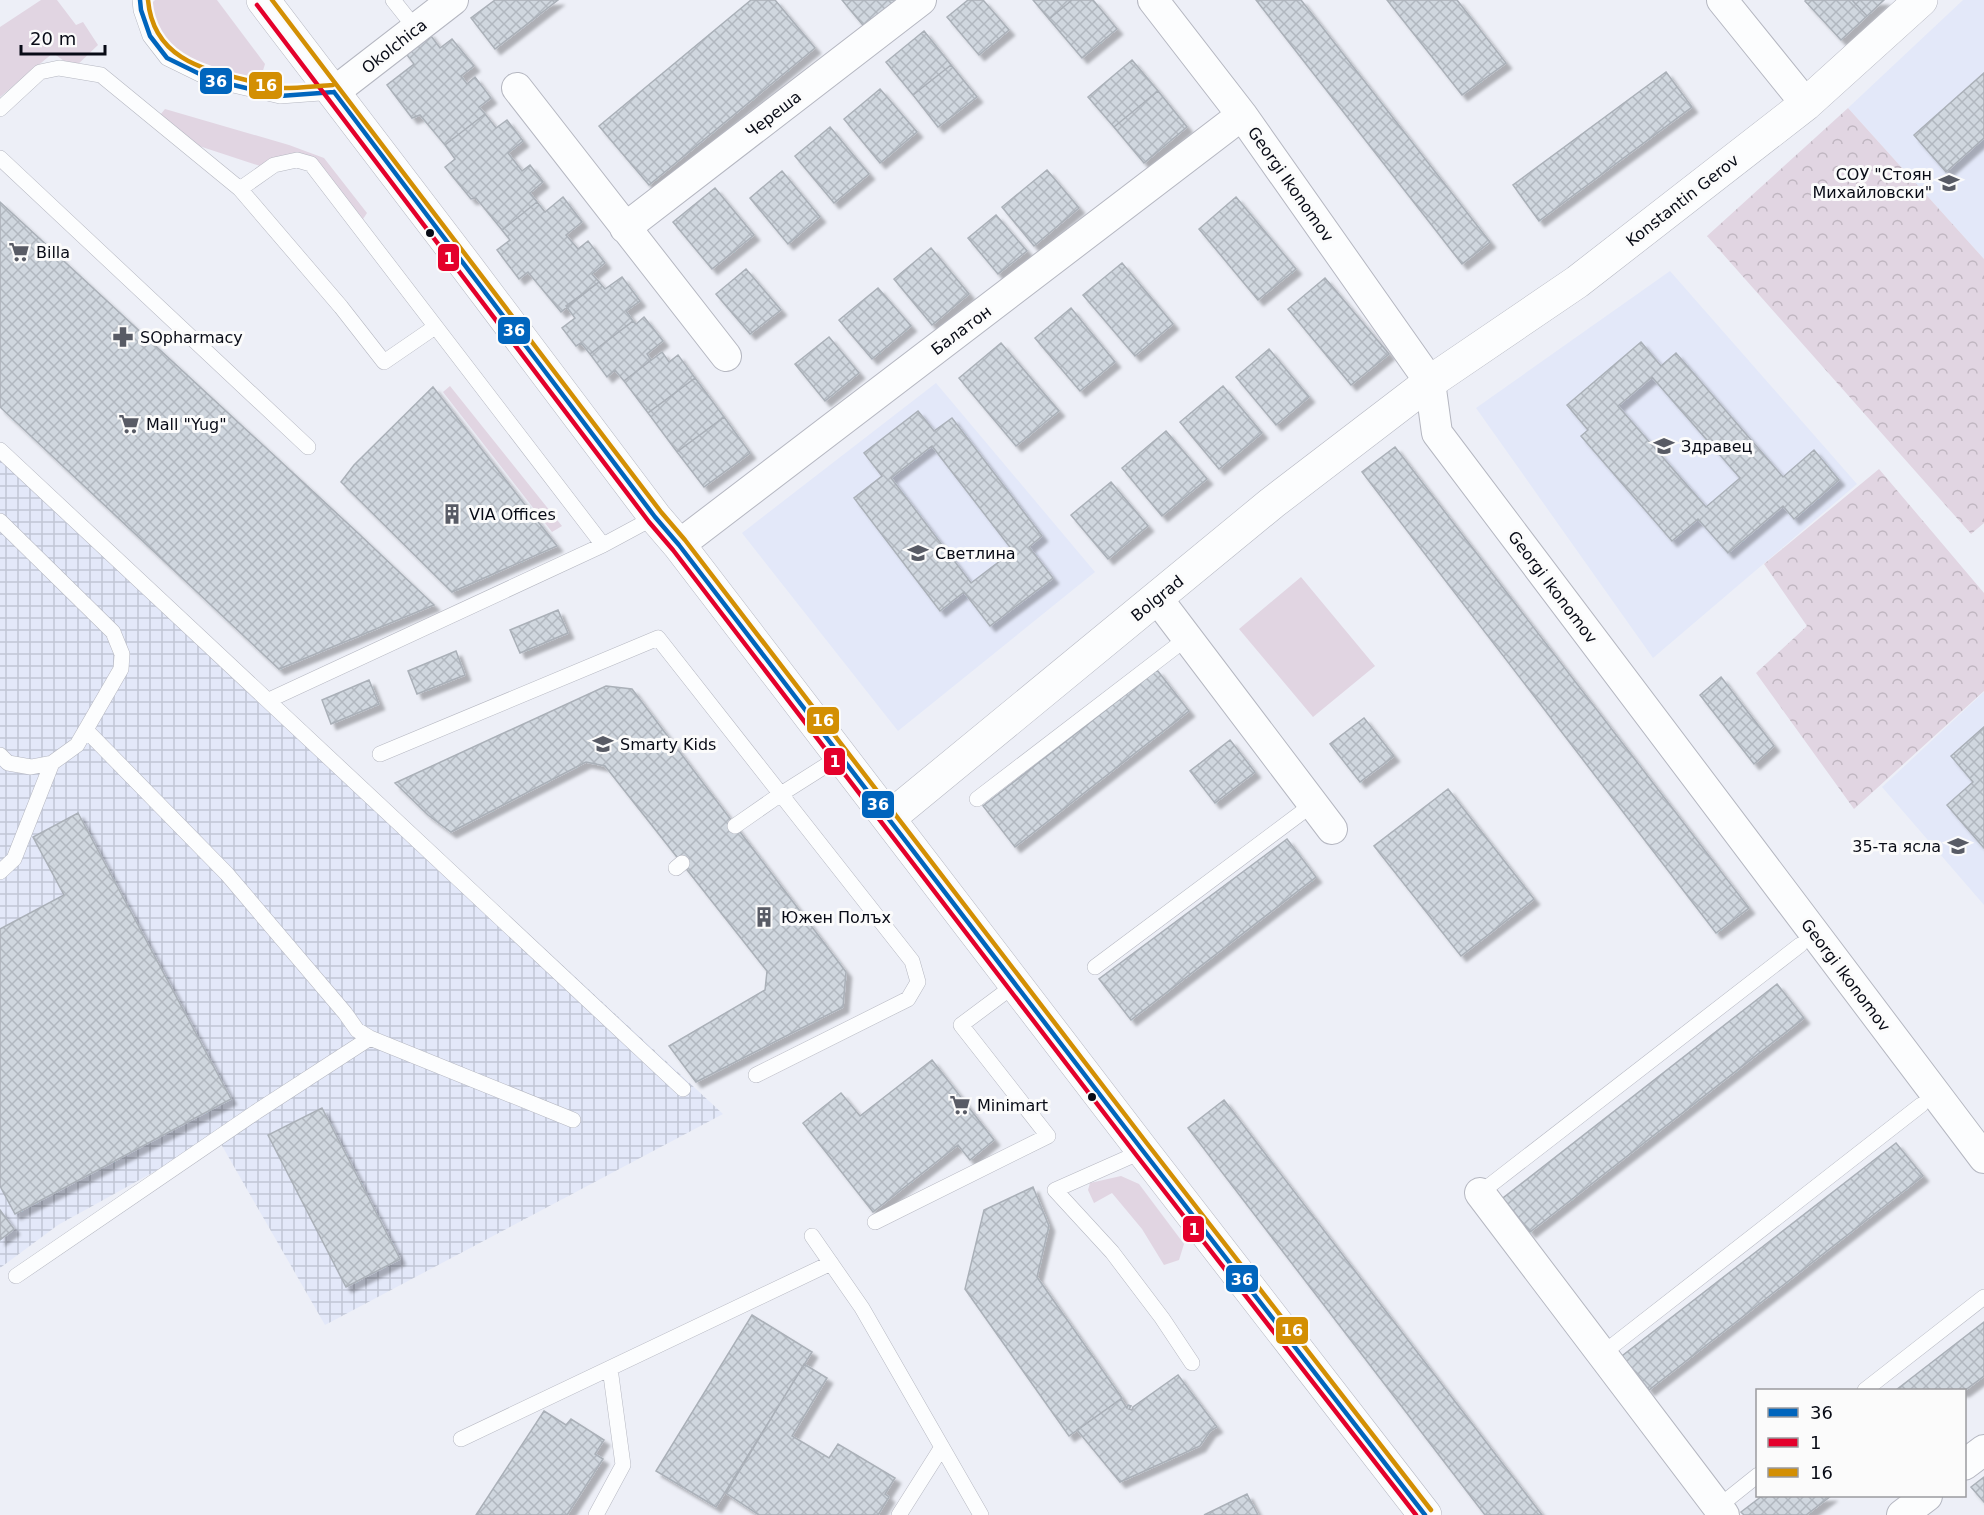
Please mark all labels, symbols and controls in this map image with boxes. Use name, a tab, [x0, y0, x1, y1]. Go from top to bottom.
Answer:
street label: Okolchica	[358, 15, 431, 78]
scale bar	[21, 18, 105, 56]
text: 20 m	[30, 28, 76, 49]
line badge: 36	[199, 67, 233, 95]
line badge: 16	[248, 71, 283, 100]
text: 36	[205, 72, 227, 91]
text: 16	[255, 76, 277, 95]
street label: Череша	[742, 87, 805, 142]
street label: Georgi Ikonomov	[1244, 123, 1337, 245]
street label: Konstantin Gerov	[1622, 150, 1742, 250]
place label: СОУ "Стоян Михайловски"	[1812, 165, 1932, 202]
school or university icon: СОУ "Стоян Михайловски"	[1937, 171, 1961, 195]
unlabelled marker	[424, 227, 436, 239]
supermarket icon: Billa	[7, 240, 31, 264]
place label: Billa	[36, 243, 70, 262]
line badge: 1	[437, 243, 460, 272]
text: 1	[443, 249, 455, 268]
street label: Балатон	[927, 302, 995, 359]
line badge: 36	[497, 316, 531, 345]
text: 36	[503, 321, 525, 340]
pharmacy icon: SOpharmacy	[111, 325, 135, 349]
place label: SOpharmacy	[140, 328, 243, 347]
supermarket icon: Mall "Yug"	[117, 412, 141, 436]
place label: Mall "Yug"	[146, 415, 227, 434]
school or university icon: Здравец	[1652, 434, 1676, 458]
place label: Здравец	[1681, 437, 1753, 456]
building icon: VIA Offices	[440, 502, 464, 526]
place label: VIA Offices	[469, 505, 556, 524]
street label: Georgi Ikonomov	[1504, 527, 1601, 647]
school or university icon: Светлина	[906, 541, 930, 565]
place label: Светлина	[935, 544, 1016, 563]
street label: Bolgrad	[1127, 572, 1187, 625]
line badge: 16	[806, 706, 840, 735]
text: 16	[812, 711, 834, 730]
school or university icon: Smarty Kids	[591, 732, 615, 756]
place label: Smarty Kids	[620, 735, 716, 754]
line badge: 1	[823, 747, 846, 776]
text: 1	[829, 752, 841, 771]
line badge: 36	[861, 790, 895, 819]
text: 36	[867, 795, 889, 814]
school or university icon: 35-та ясла	[1946, 834, 1970, 858]
place label: 35-та ясла	[1852, 837, 1941, 856]
building icon: Южен Полъх	[752, 905, 776, 929]
place label: Южен Полъх	[781, 908, 891, 927]
street label: Georgi Ikonomov	[1797, 915, 1894, 1035]
unlabelled marker	[1086, 1091, 1098, 1103]
supermarket icon: Minimart	[948, 1093, 972, 1117]
place label: Minimart	[977, 1096, 1048, 1115]
line badge: 1	[1182, 1215, 1205, 1243]
text: 1	[1188, 1220, 1200, 1239]
line badge: 36	[1225, 1264, 1259, 1293]
text: 36	[1231, 1270, 1253, 1289]
line badge: 16	[1275, 1316, 1309, 1345]
text: 16	[1281, 1321, 1303, 1340]
legend	[1756, 1389, 1966, 1497]
text: 36	[1810, 1402, 1833, 1423]
text: 1	[1810, 1432, 1821, 1453]
text: 16	[1810, 1462, 1833, 1483]

